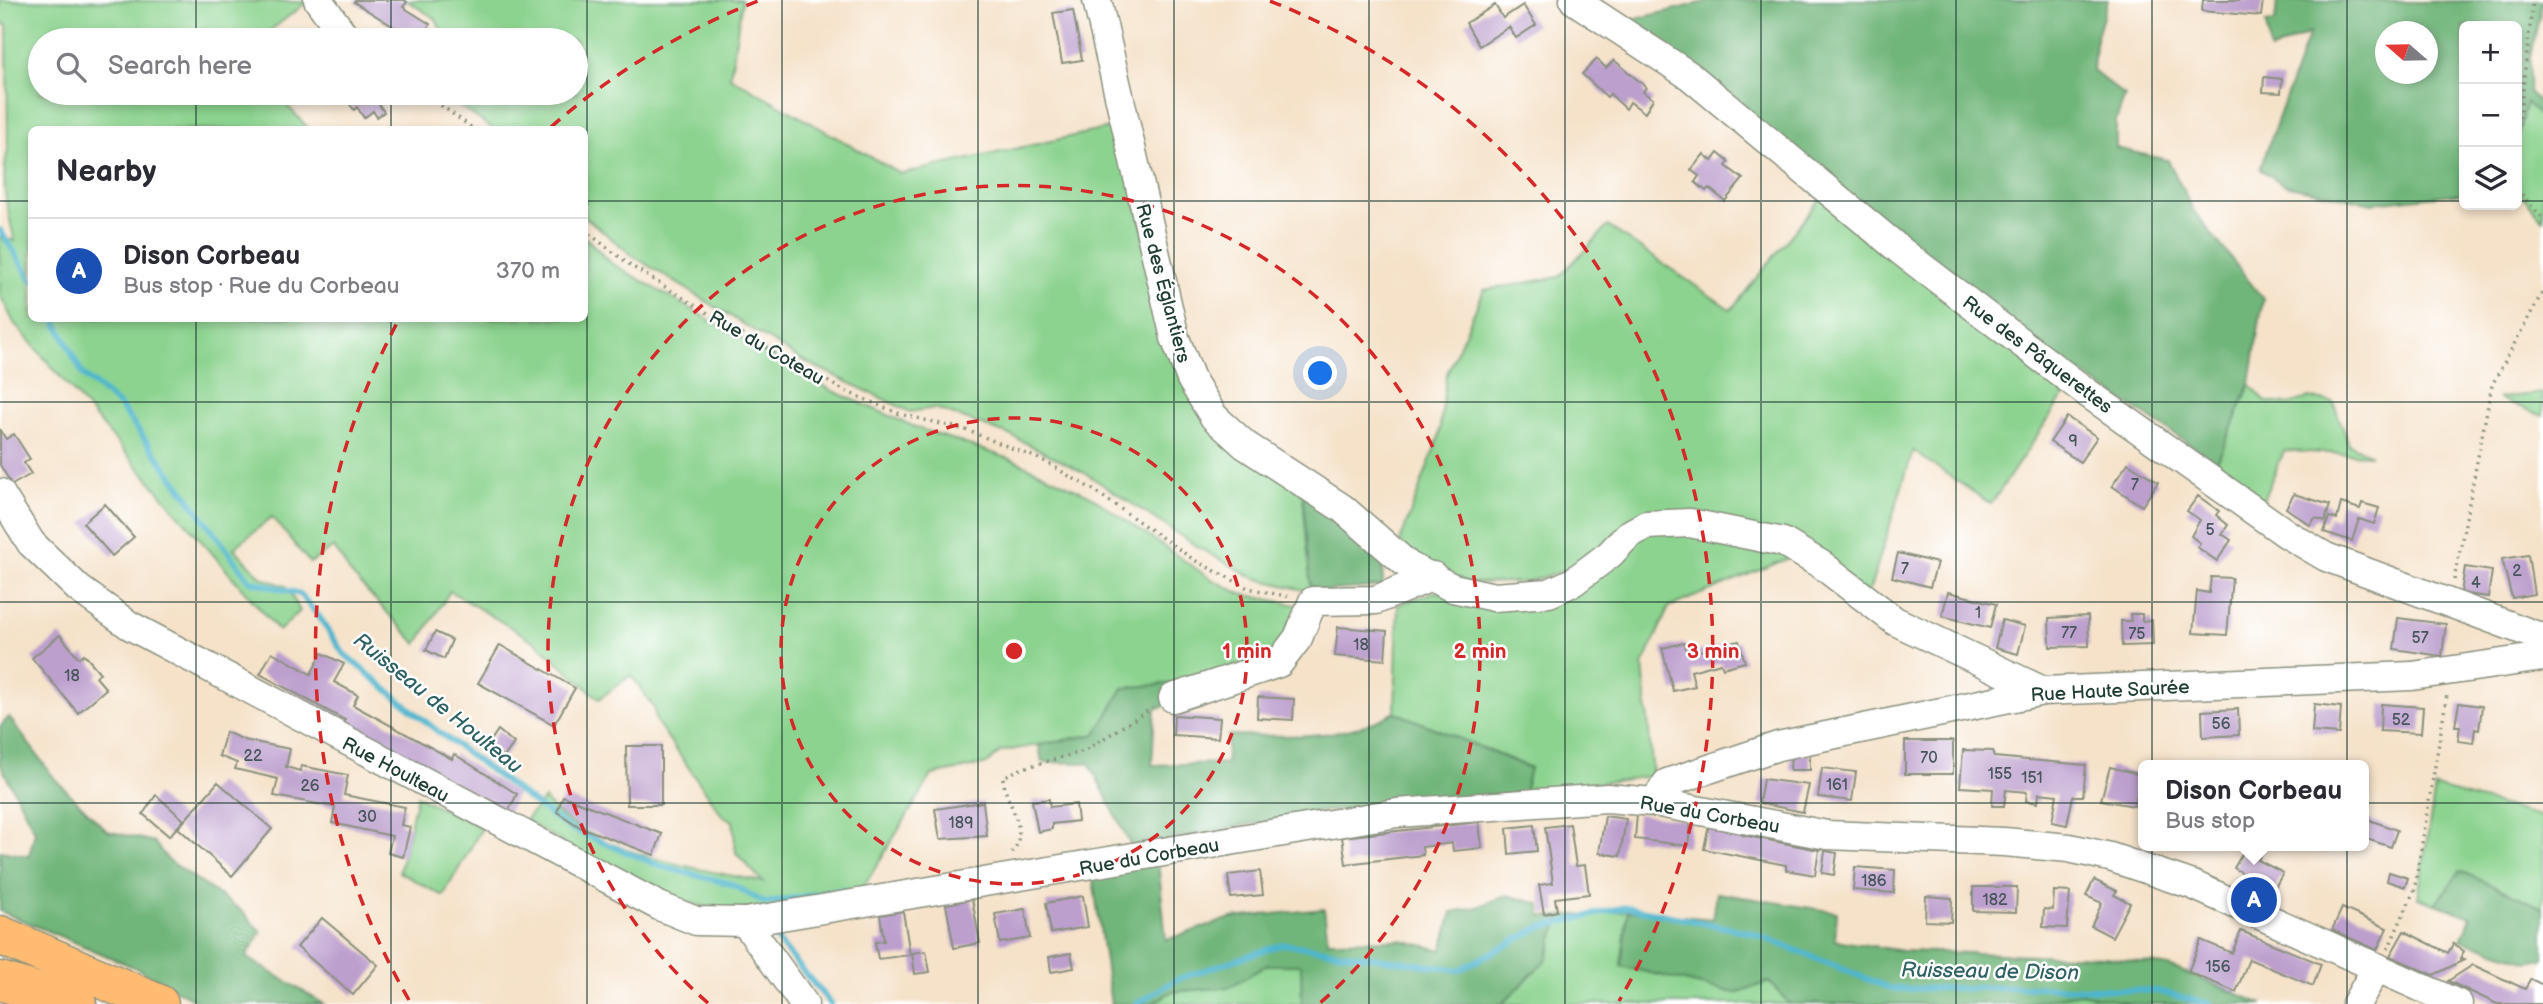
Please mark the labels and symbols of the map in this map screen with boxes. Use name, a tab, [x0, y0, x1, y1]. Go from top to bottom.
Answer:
north arrow	[2375, 21, 2438, 84]
street label: Rue des Églantiers	[1130, 201, 1196, 365]
street label: Rue des Pâquerettes	[1958, 291, 2117, 419]
street label: Rue du Coteau	[705, 306, 828, 391]
your location	[1303, 356, 1337, 390]
house number: 9	[2068, 432, 2078, 451]
house number: 7	[2131, 476, 2139, 495]
house number: 5	[2205, 521, 2215, 540]
house number: 7	[1901, 560, 1909, 579]
house number: 2	[2512, 562, 2522, 581]
house number: 4	[2471, 574, 2481, 593]
house number: 1	[1975, 604, 1981, 623]
house number: 77	[2061, 624, 2077, 643]
house number: 75	[2128, 625, 2146, 644]
water label: Ruisseau de Houlteau	[348, 628, 527, 779]
house number: 57	[2411, 629, 2429, 648]
house number: 18	[1353, 636, 1369, 655]
centre of rings	[1002, 639, 1026, 663]
text: 1 min	[1222, 639, 1272, 664]
text: 2 min	[1453, 639, 1507, 664]
text: 3 min	[1687, 639, 1739, 664]
house number: 18	[64, 667, 80, 686]
street label: Rue Haute Saurée	[2030, 676, 2190, 707]
house number: 52	[2392, 711, 2411, 730]
house number: 56	[2212, 715, 2231, 734]
street label: Rue Houlteau	[338, 733, 453, 808]
house number: 22	[244, 747, 263, 766]
house number: 70	[1920, 749, 1938, 768]
house number: 155	[1988, 765, 2012, 784]
house number: 151	[2021, 769, 2043, 788]
house number: 161	[1826, 776, 1848, 795]
house number: 26	[300, 777, 320, 796]
street label: Rue du Corbeau	[1638, 792, 1781, 839]
house number: 30	[357, 808, 377, 827]
house number: 189	[949, 814, 973, 833]
street label: Rue du Corbeau	[1078, 834, 1221, 881]
house number: 186	[1861, 872, 1887, 891]
pin: A	[2231, 874, 2277, 926]
house number: 182	[1983, 891, 2008, 910]
water label: Ruisseau de Dison	[1901, 957, 2079, 986]
house number: 156	[2205, 958, 2231, 977]

